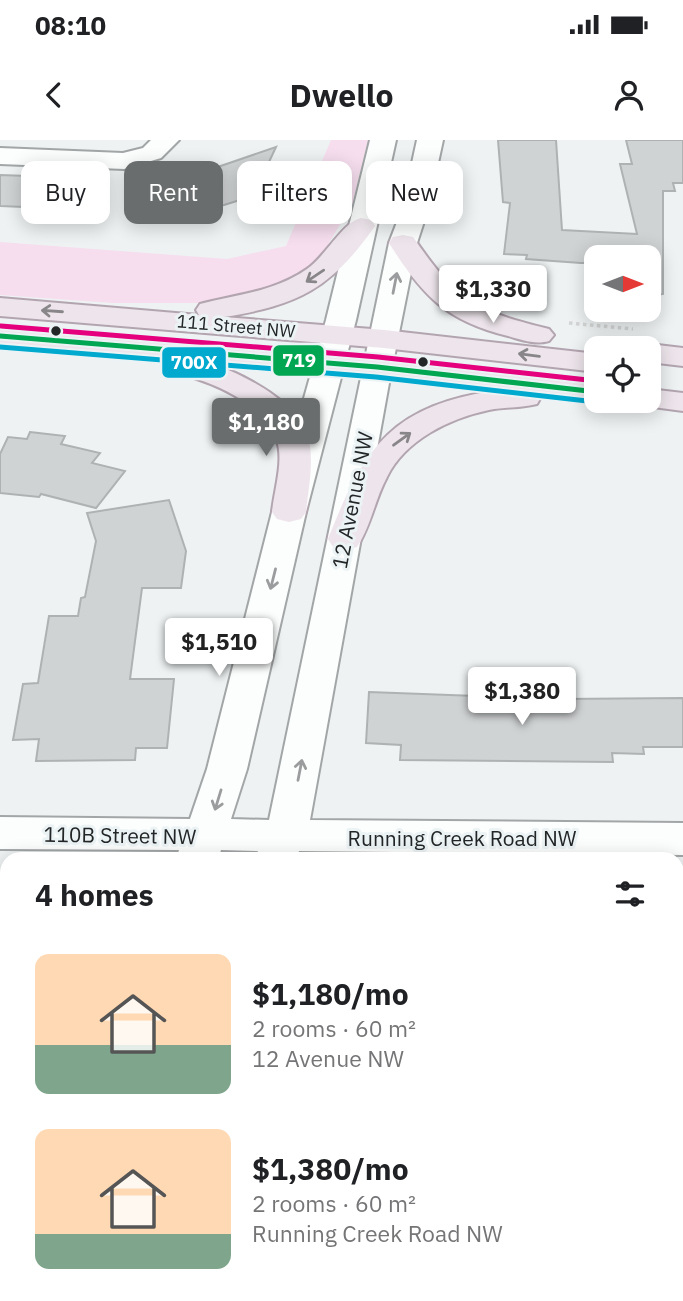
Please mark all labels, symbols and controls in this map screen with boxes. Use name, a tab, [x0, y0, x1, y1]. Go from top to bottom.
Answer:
text: 08:10	[35, 8, 106, 42]
text: Dwello	[289, 74, 394, 116]
icon: back	[35, 76, 73, 114]
icon: person	[610, 76, 648, 114]
chip: Buy	[21, 161, 110, 224]
chip: Rent	[124, 161, 223, 224]
chip: Filters	[237, 161, 352, 224]
chip: New	[366, 161, 463, 224]
north arrow	[584, 245, 662, 322]
map controls	[584, 245, 661, 413]
pin: $1,330	[436, 265, 550, 325]
one-way arrow	[306, 268, 325, 283]
one-way arrow	[389, 272, 402, 295]
text: $1,330	[455, 273, 531, 303]
one-way arrow	[41, 304, 64, 317]
street label: 111 Street NW	[176, 309, 296, 343]
unlabelled marker	[49, 324, 63, 338]
button: locate	[584, 336, 661, 413]
line badge: 719	[272, 344, 325, 377]
line badge: 700X	[161, 346, 227, 379]
text: 719	[282, 348, 316, 372]
one-way arrow	[518, 348, 541, 361]
text: 700X	[171, 350, 218, 374]
unlabelled marker	[416, 355, 430, 369]
pin: $1,180	[209, 398, 323, 458]
text: $1,180	[228, 406, 304, 436]
street label: 12 Avenue NW	[325, 429, 379, 571]
one-way arrow	[392, 432, 411, 446]
one-way arrow	[266, 567, 279, 590]
pin: $1,510	[162, 618, 276, 678]
text: $1,510	[181, 626, 257, 656]
pin: $1,380	[465, 668, 579, 727]
text: $1,380	[484, 675, 560, 705]
one-way arrow	[293, 759, 307, 782]
one-way arrow	[211, 788, 224, 810]
street label: 110B Street NW	[43, 820, 197, 850]
street label: Running Creek Road NW	[348, 824, 577, 852]
text: 4 homes	[35, 875, 154, 914]
icon: filters	[611, 875, 649, 913]
text: $1,180/mo	[252, 974, 409, 1013]
icon: home	[91, 982, 175, 1066]
text: 2 rooms · 60 m²	[252, 1013, 416, 1043]
text: 12 Avenue NW	[252, 1043, 404, 1073]
text: $1,380/mo	[252, 1149, 409, 1188]
icon: home	[91, 1157, 175, 1241]
text: 2 rooms · 60 m²	[252, 1188, 416, 1218]
text: Running Creek Road NW	[252, 1218, 503, 1248]

